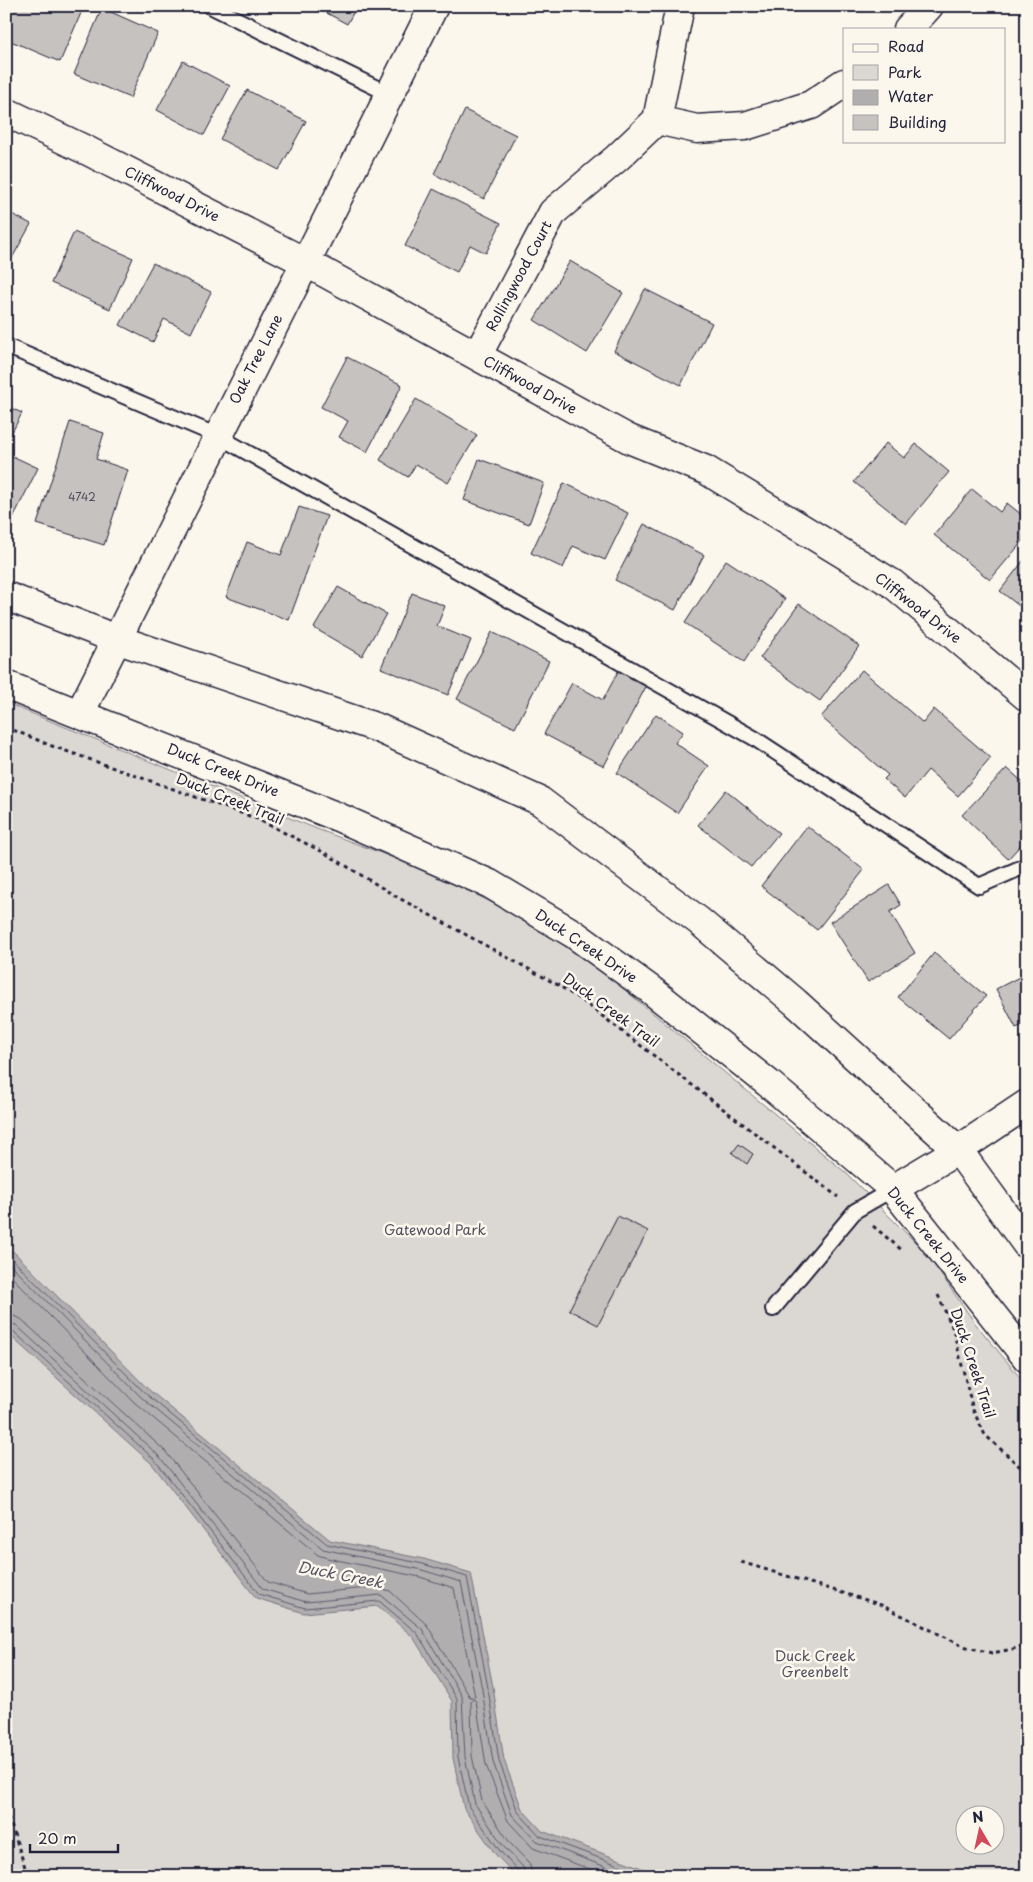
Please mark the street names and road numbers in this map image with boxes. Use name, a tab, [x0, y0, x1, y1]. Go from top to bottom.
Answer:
street label: Cliffwood Drive	[121, 161, 223, 227]
street label: Rollingwood Court	[480, 216, 557, 335]
street label: Oak Tree Lane	[224, 310, 287, 407]
street label: Cliffwood Drive	[480, 350, 581, 419]
street label: Cliffwood Drive	[871, 567, 966, 648]
street label: Duck Creek Drive	[164, 737, 282, 802]
street label: Duck Creek Trail	[173, 767, 287, 830]
street label: Duck Creek Drive	[531, 904, 642, 988]
street label: Duck Creek Trail	[559, 967, 664, 1052]
street label: Duck Creek Drive	[883, 1182, 974, 1288]
street label: Duck Creek Trail	[946, 1305, 1001, 1421]

